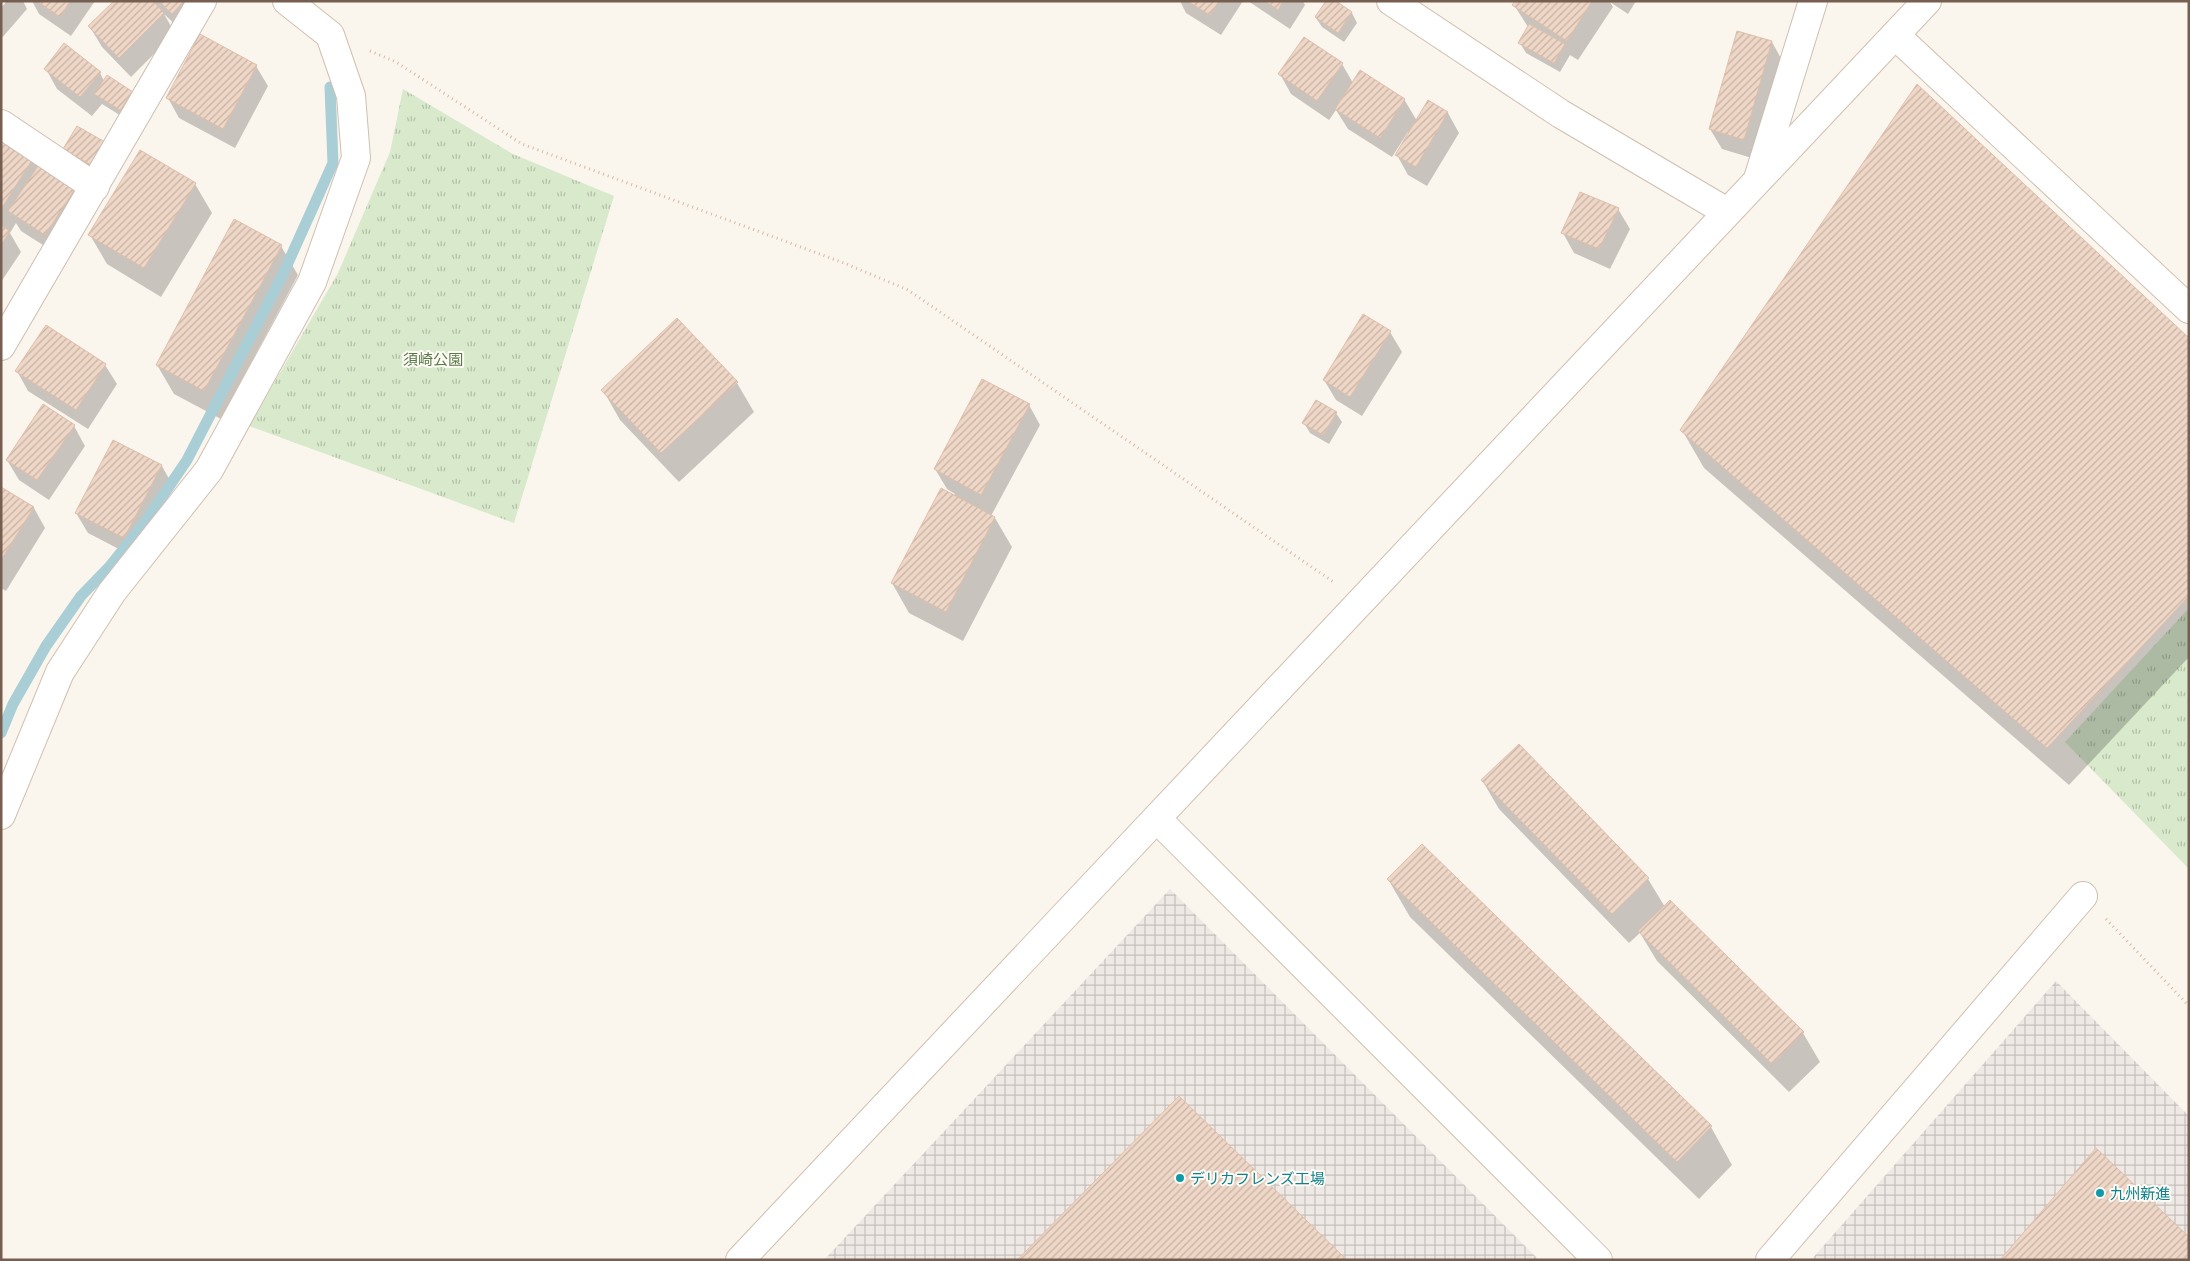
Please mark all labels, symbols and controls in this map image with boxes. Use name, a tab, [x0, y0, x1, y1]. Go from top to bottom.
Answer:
park label: 須崎公園	[403, 350, 463, 369]
place label: デリカフレンズ工場	[1190, 1169, 1325, 1188]
marker: デリカフレンズ工場	[1174, 1172, 1186, 1184]
place label: 九州新進	[2110, 1184, 2170, 1203]
marker: 九州新進	[2094, 1187, 2106, 1199]

